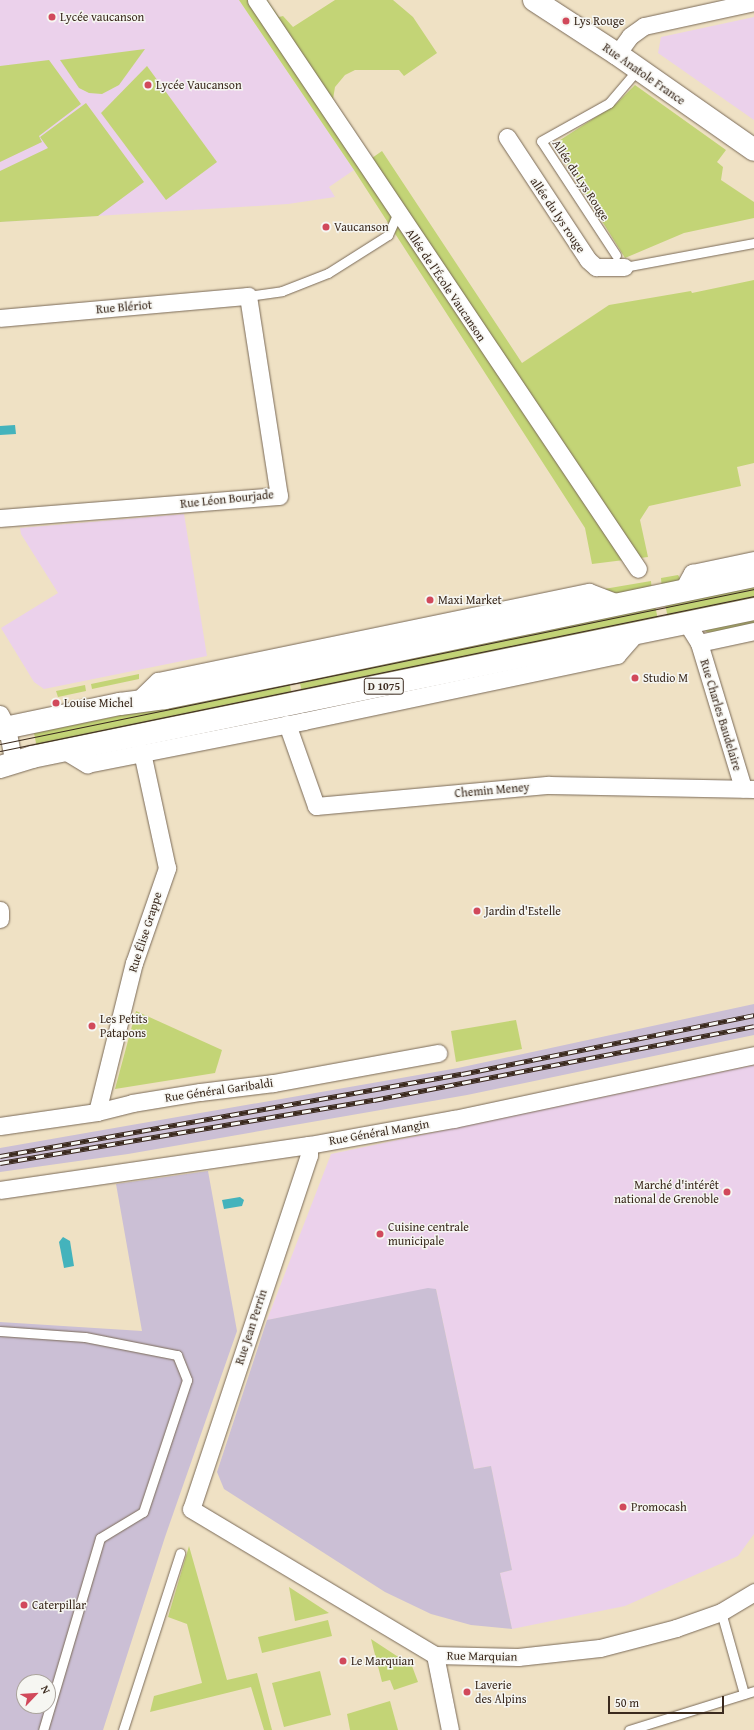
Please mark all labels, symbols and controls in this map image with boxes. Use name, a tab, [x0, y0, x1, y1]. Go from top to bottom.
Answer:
place label: Lycée vaucanson	[60, 10, 144, 24]
marker: Lycée vaucanson	[47, 12, 57, 22]
place label: Lys Rouge	[574, 14, 624, 28]
marker: Lys Rouge	[561, 16, 571, 26]
street label: Rue Anatole France	[600, 40, 688, 108]
place label: Lycée Vaucanson	[156, 78, 242, 92]
marker: Lycée Vaucanson	[143, 80, 153, 90]
street label: Allée du Lys Rouge	[549, 137, 613, 223]
street label: allée du lys rouge	[528, 175, 588, 255]
place label: Vaucanson	[334, 220, 389, 234]
marker: Vaucanson	[321, 222, 331, 232]
street label: Allée de l'École Vaucanson	[403, 226, 489, 344]
street label: Rue Blériot	[95, 297, 153, 317]
street label: Rue Léon Bourjade	[180, 487, 274, 511]
place label: Maxi Market	[438, 593, 502, 607]
marker: Maxi Market	[425, 595, 435, 605]
street label: Rue Charles Baudelaire	[697, 658, 745, 772]
place label: Studio M	[643, 671, 688, 685]
marker: Studio M	[630, 673, 640, 683]
road number: D 1075	[363, 677, 405, 695]
place label: Louise Michel	[64, 696, 133, 710]
marker: Louise Michel	[51, 698, 61, 708]
street label: Chemin Meney	[454, 780, 530, 800]
street label: Rue Élise Grappe	[125, 890, 165, 974]
place label: Jardin d'Estelle	[485, 904, 561, 918]
marker: Jardin d'Estelle	[472, 906, 482, 916]
place label: Les Petits Patapons	[100, 1012, 148, 1040]
marker: Les Petits Patapons	[87, 1021, 97, 1031]
street label: Rue Général Garibaldi	[164, 1075, 274, 1105]
street label: Rue Général Mangin	[328, 1116, 430, 1148]
place label: Marché d'intérêt national de Grenoble	[614, 1178, 719, 1206]
marker: Marché d'intérêt national de Grenoble	[722, 1187, 732, 1197]
place label: Cuisine centrale municipale	[388, 1220, 469, 1248]
marker: Cuisine centrale municipale	[375, 1229, 385, 1239]
street label: Rue Jean Perrin	[232, 1288, 270, 1366]
place label: Promocash	[631, 1500, 687, 1514]
marker: Promocash	[618, 1502, 628, 1512]
place label: Caterpillar	[32, 1598, 86, 1612]
marker: Caterpillar	[19, 1600, 29, 1610]
street label: Rue Marquian	[447, 1648, 517, 1664]
place label: Le Marquian	[351, 1654, 414, 1668]
marker: Le Marquian	[338, 1656, 348, 1666]
north arrow	[16, 1674, 56, 1714]
place label: Laverie des Alpins	[475, 1678, 526, 1706]
text: N	[37, 1683, 55, 1696]
marker: Laverie des Alpins	[462, 1687, 472, 1697]
scale bar	[610, 1688, 726, 1714]
text: 50 m	[615, 1694, 639, 1711]

